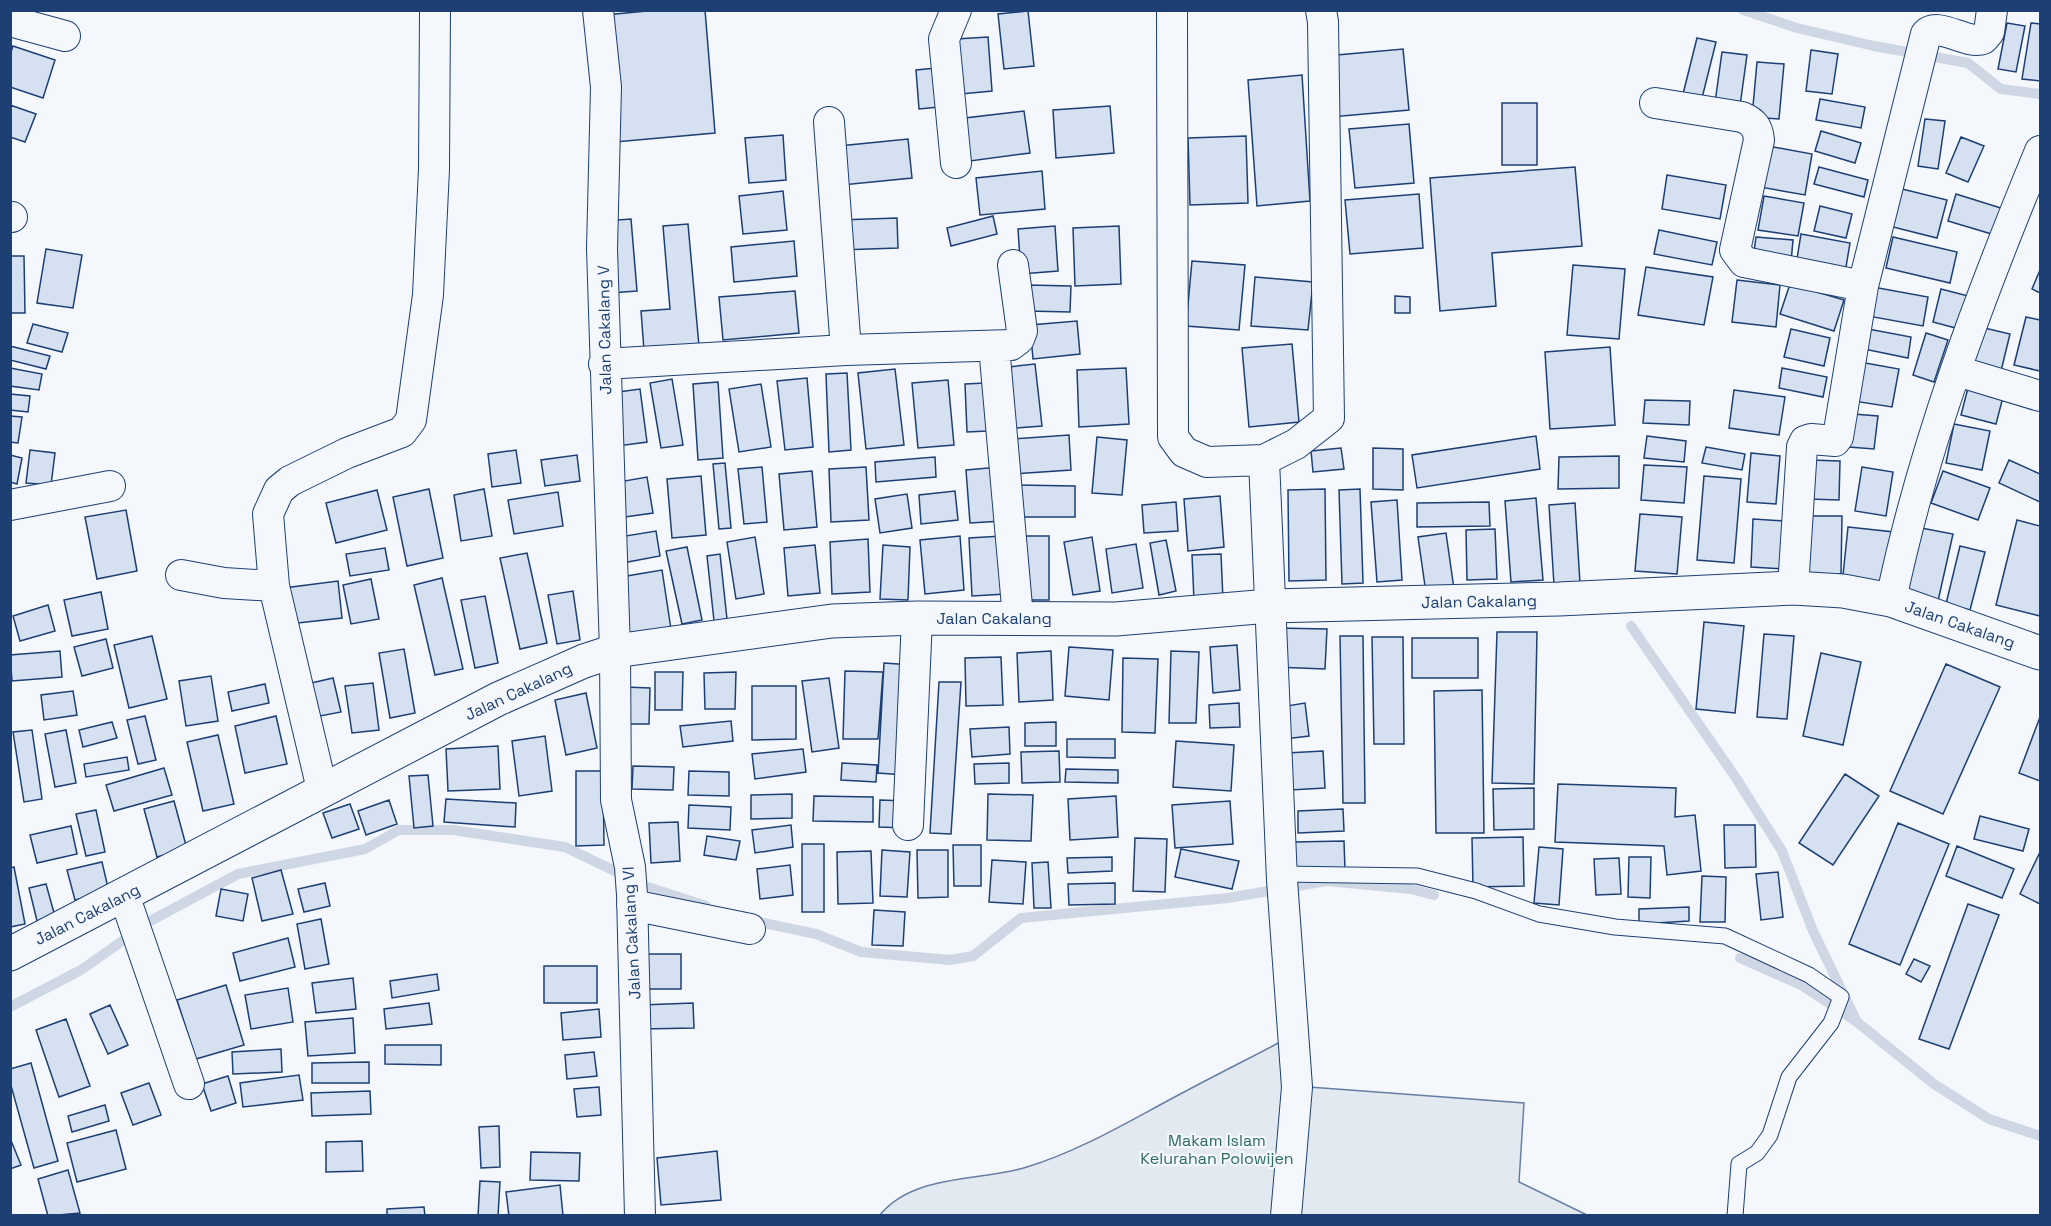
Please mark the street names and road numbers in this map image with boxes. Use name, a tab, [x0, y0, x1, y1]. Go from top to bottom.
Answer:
street label: Jalan Cakalang V	[593, 265, 616, 395]
street label: Jalan Cakalang	[1421, 590, 1537, 613]
street label: Jalan Cakalang	[1902, 596, 2018, 653]
street label: Jalan Cakalang	[936, 608, 1052, 629]
street label: Jalan Cakalang	[461, 658, 575, 725]
street label: Jalan Cakalang VI	[618, 866, 645, 1000]
street label: Jalan Cakalang	[31, 879, 144, 950]

